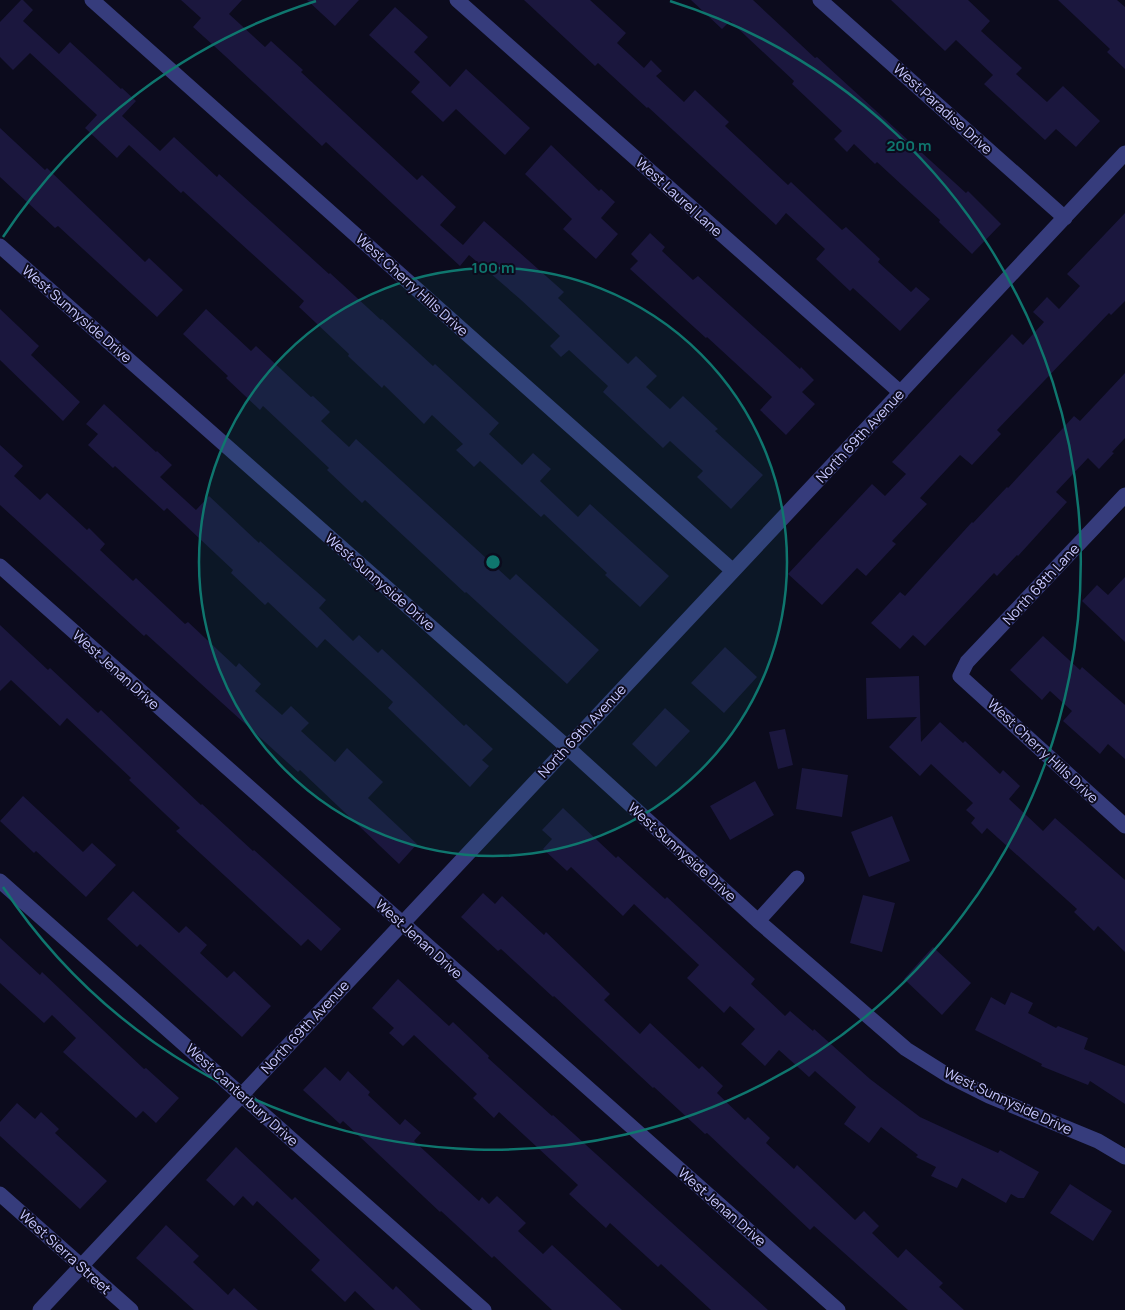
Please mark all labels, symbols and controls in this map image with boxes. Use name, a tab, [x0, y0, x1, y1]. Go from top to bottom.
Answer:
street label: West Paradise Drive	[890, 59, 997, 158]
text: 200 m	[886, 135, 932, 156]
street label: West Laurel Lane	[632, 153, 727, 240]
street label: West Cherry Hills Drive	[352, 229, 473, 340]
text: 100 m	[472, 257, 514, 278]
street label: West Sunnyside Drive	[18, 261, 136, 367]
street label: North 69th Avenue	[811, 385, 908, 487]
street label: West Sunnyside Drive	[321, 529, 439, 635]
street label: North 68th Lane	[998, 539, 1083, 628]
centre of rings	[484, 553, 502, 571]
street label: West Jenan Drive	[69, 626, 164, 714]
street label: North 69th Avenue	[533, 680, 630, 782]
street label: West Cherry Hills Drive	[984, 694, 1103, 807]
street label: West Sunnyside Drive	[624, 798, 741, 905]
street label: West Jenan Drive	[372, 895, 467, 983]
street label: North 69th Avenue	[256, 976, 353, 1078]
street label: West Canterbury Drive	[182, 1039, 303, 1150]
street label: West Sunnyside Drive	[941, 1062, 1075, 1139]
street label: West Jenan Drive	[674, 1163, 770, 1250]
street label: West Sierra Street	[15, 1205, 116, 1298]

